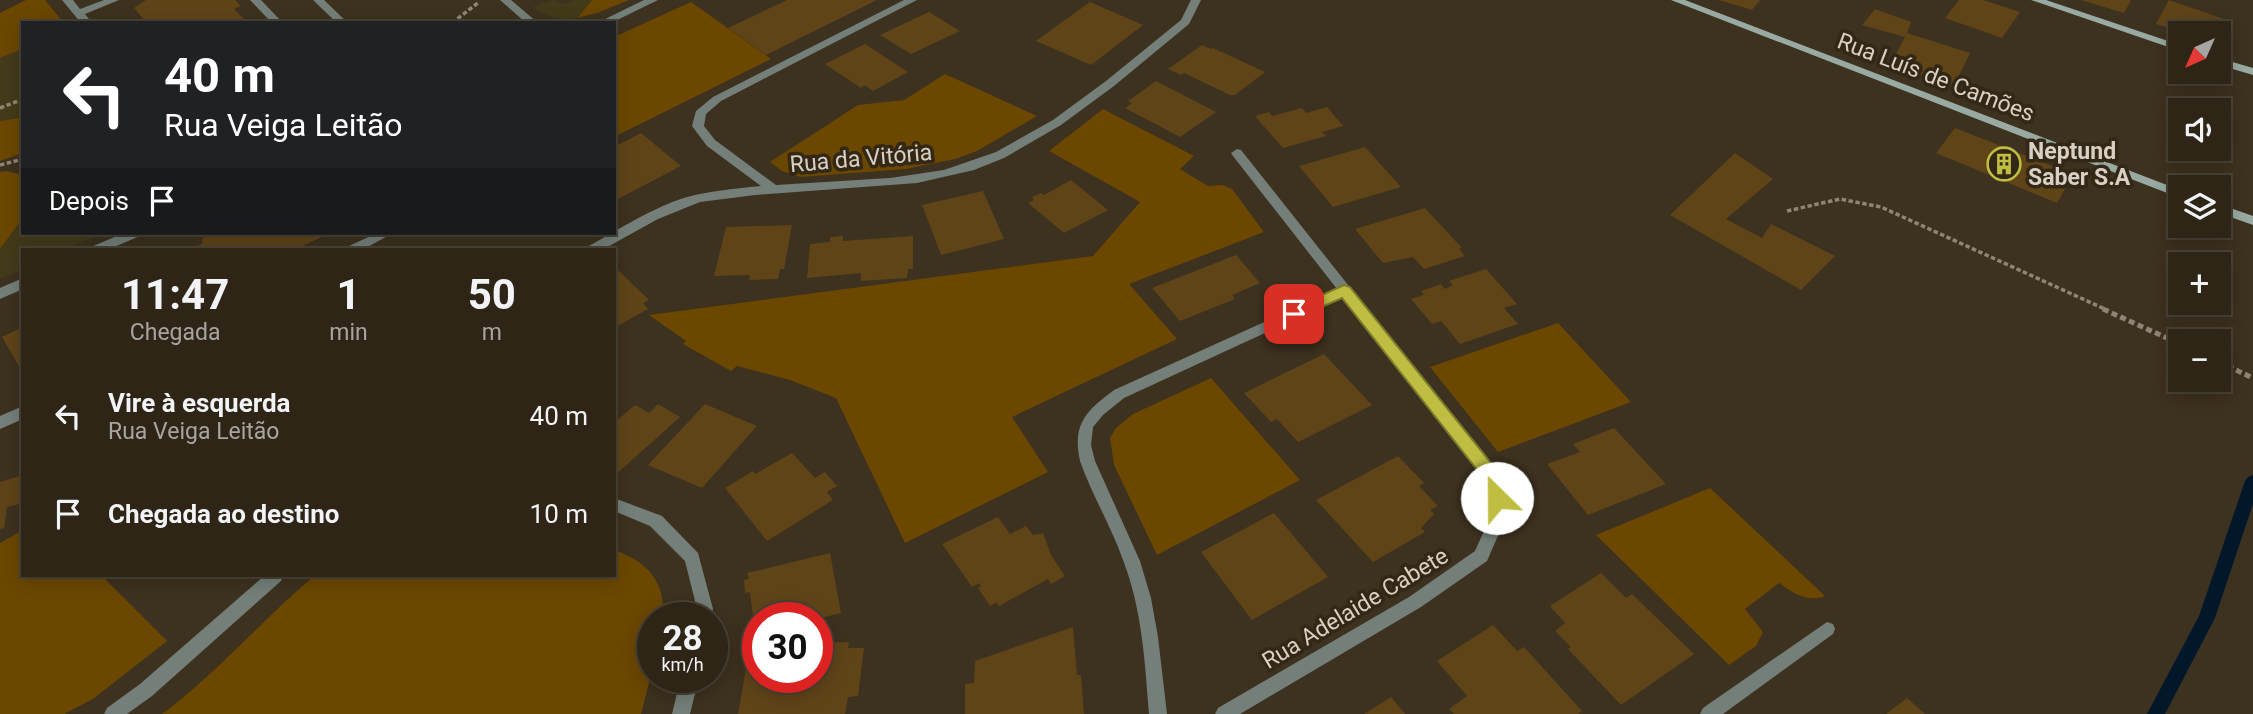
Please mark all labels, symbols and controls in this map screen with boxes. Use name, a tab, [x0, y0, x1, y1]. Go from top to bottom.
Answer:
north arrow	[2168, 21, 2231, 84]
map controls	[2168, 21, 2231, 392]
street label: Rua Luís de Camões	[1834, 27, 2038, 127]
text: 40 m	[164, 47, 275, 104]
icon: left	[49, 49, 140, 140]
button: sound	[2168, 98, 2231, 161]
text: Rua Veiga Leitão	[164, 106, 403, 144]
place label: Neptund Saber S.A	[2028, 138, 2131, 191]
street label: Rua da Vitória	[789, 139, 933, 178]
building icon: Neptund Saber S.A	[1985, 145, 2023, 183]
button: layers	[2168, 175, 2231, 238]
icon: arrive	[143, 182, 181, 220]
text: Depois	[49, 186, 129, 216]
button: +	[2168, 252, 2231, 315]
text: 11:47	[121, 270, 229, 319]
text: 1	[336, 270, 361, 319]
text: 50	[468, 270, 516, 319]
pin	[1264, 284, 1324, 344]
icon: arrive	[1275, 295, 1313, 333]
text: Chegada	[130, 319, 221, 346]
text: min	[329, 319, 368, 346]
text: m	[482, 319, 502, 346]
button: −	[2168, 329, 2231, 392]
text: Vire à esquerda	[108, 388, 291, 418]
icon: left	[49, 397, 87, 435]
text: 40 m	[530, 401, 588, 431]
text: Rua Veiga Leitão	[108, 418, 279, 445]
position arrow	[1460, 461, 1534, 535]
icon: arrive	[49, 495, 87, 533]
text: Chegada ao destino	[108, 499, 339, 529]
text: 10 m	[530, 499, 588, 529]
street label: Rua Adelaide Cabete	[1257, 542, 1453, 675]
speed limit sign: 30	[742, 602, 833, 693]
text: 28	[662, 618, 703, 659]
text: km/h	[661, 654, 704, 675]

